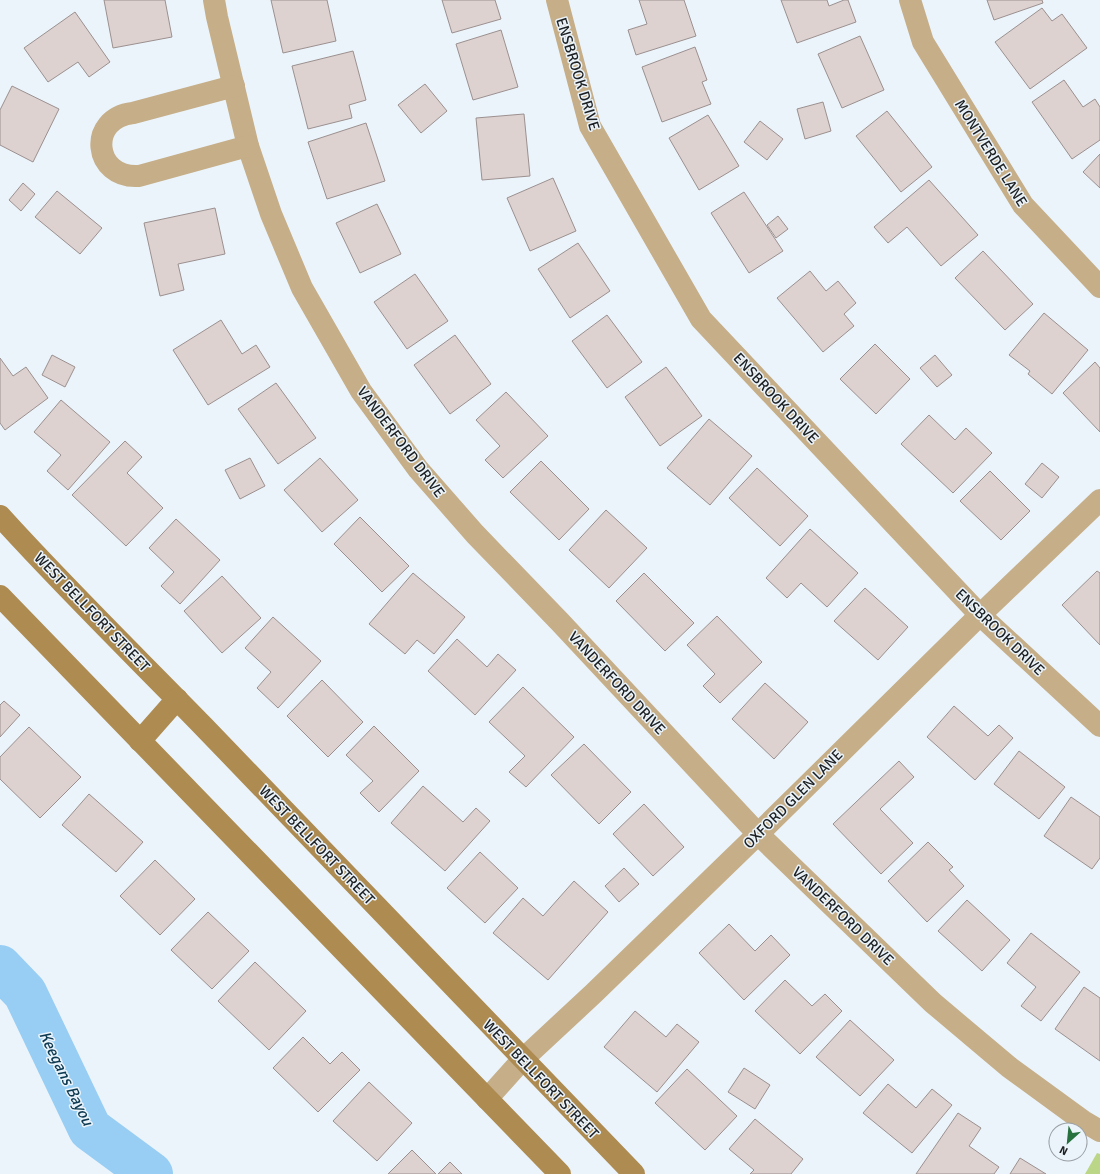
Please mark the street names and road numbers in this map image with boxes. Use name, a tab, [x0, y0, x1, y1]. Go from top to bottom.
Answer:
street label: ENSBROOK DRIVE	[552, 15, 604, 133]
street label: MONTVERDE LANE	[951, 96, 1031, 210]
street label: ENSBROOK DRIVE	[729, 349, 823, 447]
street label: VANDERFORD DRIVE	[353, 383, 449, 501]
street label: WEST BELLFORT STREET	[30, 549, 154, 676]
street label: ENSBROOK DRIVE	[952, 585, 1048, 679]
street label: VANDERFORD DRIVE	[565, 628, 669, 738]
street label: OXFORD GLEN LANE	[740, 746, 846, 852]
street label: WEST BELLFORT STREET	[255, 782, 379, 909]
street label: VANDERFORD DRIVE	[788, 863, 898, 969]
street label: WEST BELLFORT STREET	[479, 1016, 603, 1143]

